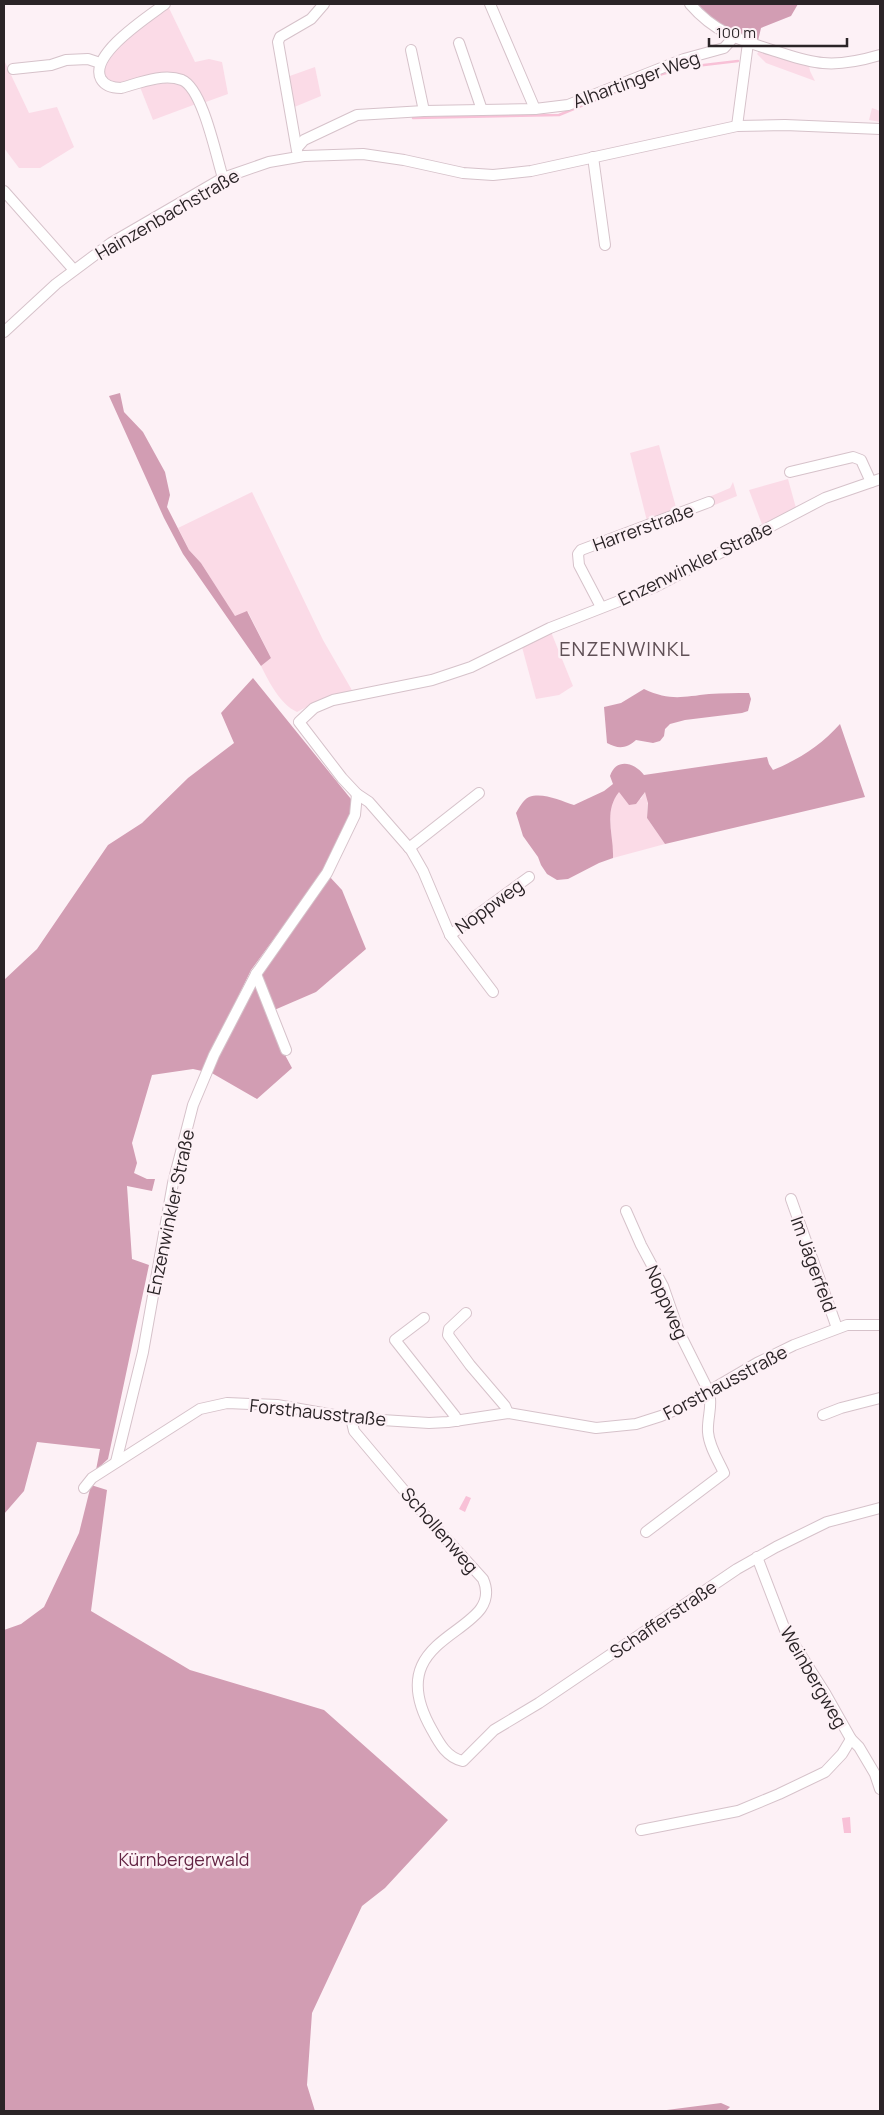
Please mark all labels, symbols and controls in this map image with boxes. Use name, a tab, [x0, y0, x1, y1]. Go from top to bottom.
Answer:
scale bar	[709, 15, 846, 47]
text: 100 m	[716, 22, 756, 43]
street label: Alhartinger Weg	[569, 45, 703, 113]
street label: Hainzenbachstraße	[91, 163, 243, 265]
street label: Harrerstraße	[589, 498, 697, 556]
street label: Enzenwinkler Straße	[614, 515, 776, 611]
district label: ENZENWINKL	[559, 635, 691, 662]
street label: Noppweg	[450, 873, 528, 939]
street label: Enzenwinkler Straße	[141, 1127, 199, 1297]
street label: Im Jägerfeld	[786, 1213, 842, 1315]
street label: Noppweg	[640, 1261, 694, 1343]
street label: Forsthausstraße	[659, 1339, 791, 1425]
street label: Forsthausstraße	[249, 1393, 387, 1431]
street label: Schollenweg	[396, 1482, 484, 1578]
street label: Schafferstraße	[605, 1574, 721, 1664]
street label: Weinbergweg	[775, 1622, 853, 1732]
park label: Kürnbergerwald	[118, 1847, 250, 1871]

